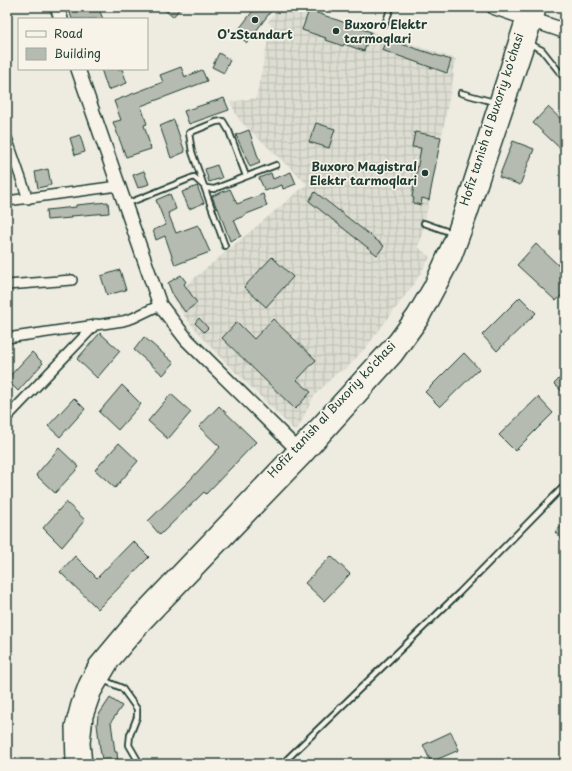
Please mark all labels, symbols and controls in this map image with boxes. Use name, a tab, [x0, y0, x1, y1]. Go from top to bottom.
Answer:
marker: O'zStandart	[250, 15, 260, 25]
place label: Buxoro Elektr tarmoqlari	[344, 15, 428, 47]
legend	[18, 18, 148, 70]
text: Road	[54, 24, 83, 42]
place label: O'zStandart	[217, 25, 293, 43]
marker: Buxoro Elektr tarmoqlari	[331, 26, 341, 36]
street label: Hofiz tanish al Buxoriy ko'chasi	[455, 30, 527, 208]
text: Building	[54, 44, 101, 62]
place label: Buxoro Magistral Elektr tarmoqlari	[310, 157, 418, 189]
marker: Buxoro Magistral Elektr tarmoqlari	[420, 168, 430, 178]
street label: Hofiz tanish al Buxoriy ko'chasi	[263, 337, 399, 481]

